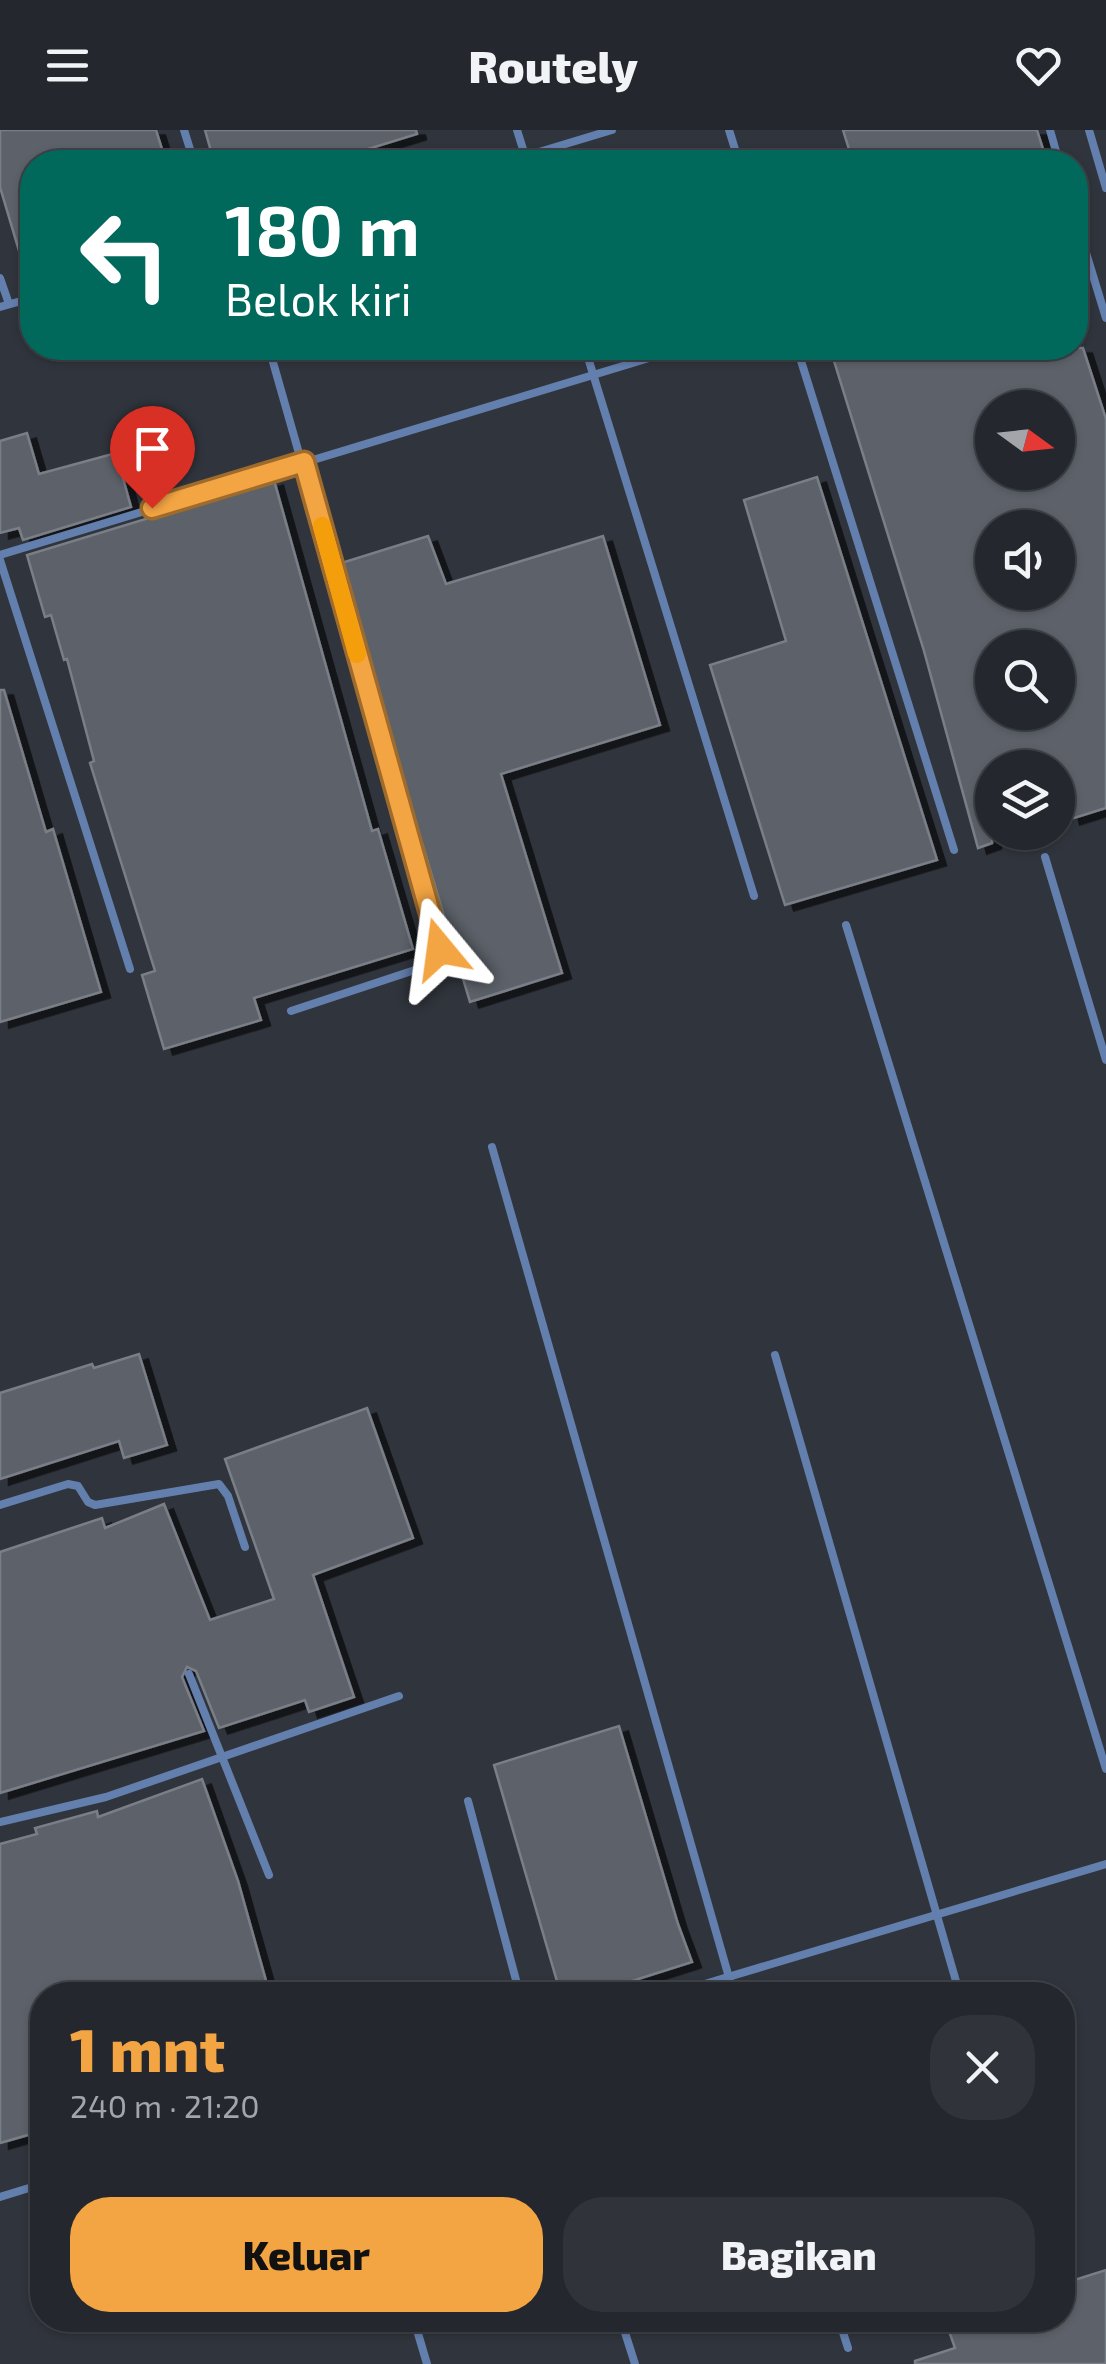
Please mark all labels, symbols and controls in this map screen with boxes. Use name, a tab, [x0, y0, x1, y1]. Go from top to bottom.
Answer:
icon: menu	[40, 38, 95, 93]
text: Routely	[468, 38, 638, 92]
icon: heart	[1011, 38, 1066, 93]
text: 180 m	[225, 186, 420, 270]
icon: left	[60, 190, 190, 320]
text: Belok kiri	[225, 271, 412, 325]
north arrow	[975, 390, 1075, 490]
map controls	[975, 390, 1075, 850]
pin	[110, 406, 195, 509]
icon: arrive	[125, 421, 180, 476]
button: sound	[975, 510, 1075, 610]
button: search	[975, 630, 1075, 730]
button: layers	[975, 750, 1075, 850]
position arrow	[388, 897, 492, 1001]
text: 1 mnt	[70, 2012, 225, 2084]
button: close	[930, 2015, 1035, 2120]
text: 240 m · 21:20	[70, 2086, 260, 2124]
button: Keluar	[70, 2197, 543, 2312]
button: Bagikan	[563, 2197, 1035, 2312]

